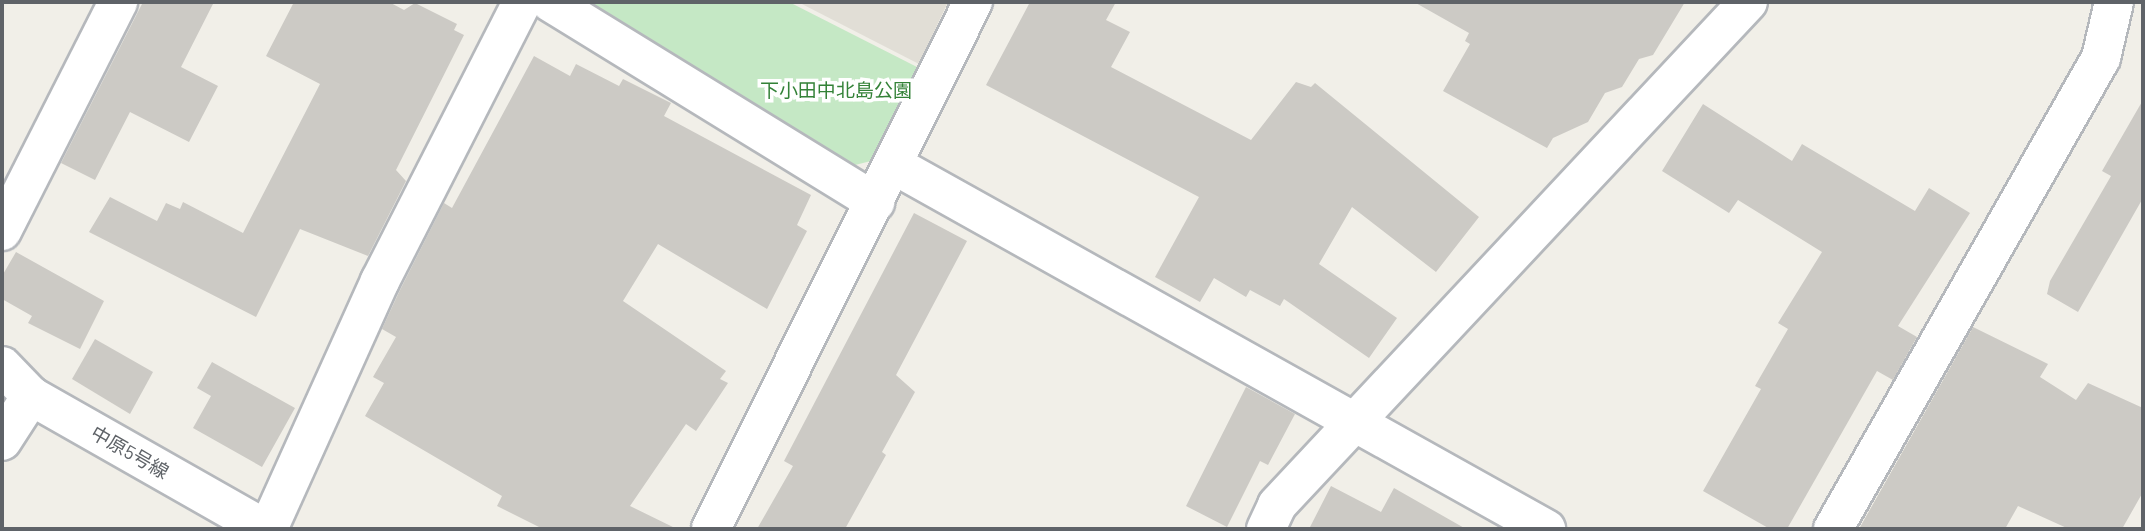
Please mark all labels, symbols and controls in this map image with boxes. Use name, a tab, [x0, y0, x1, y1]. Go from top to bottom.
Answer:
park label: 下小田中北島公園	[760, 79, 912, 101]
street label: 中原5号線	[87, 421, 173, 483]

